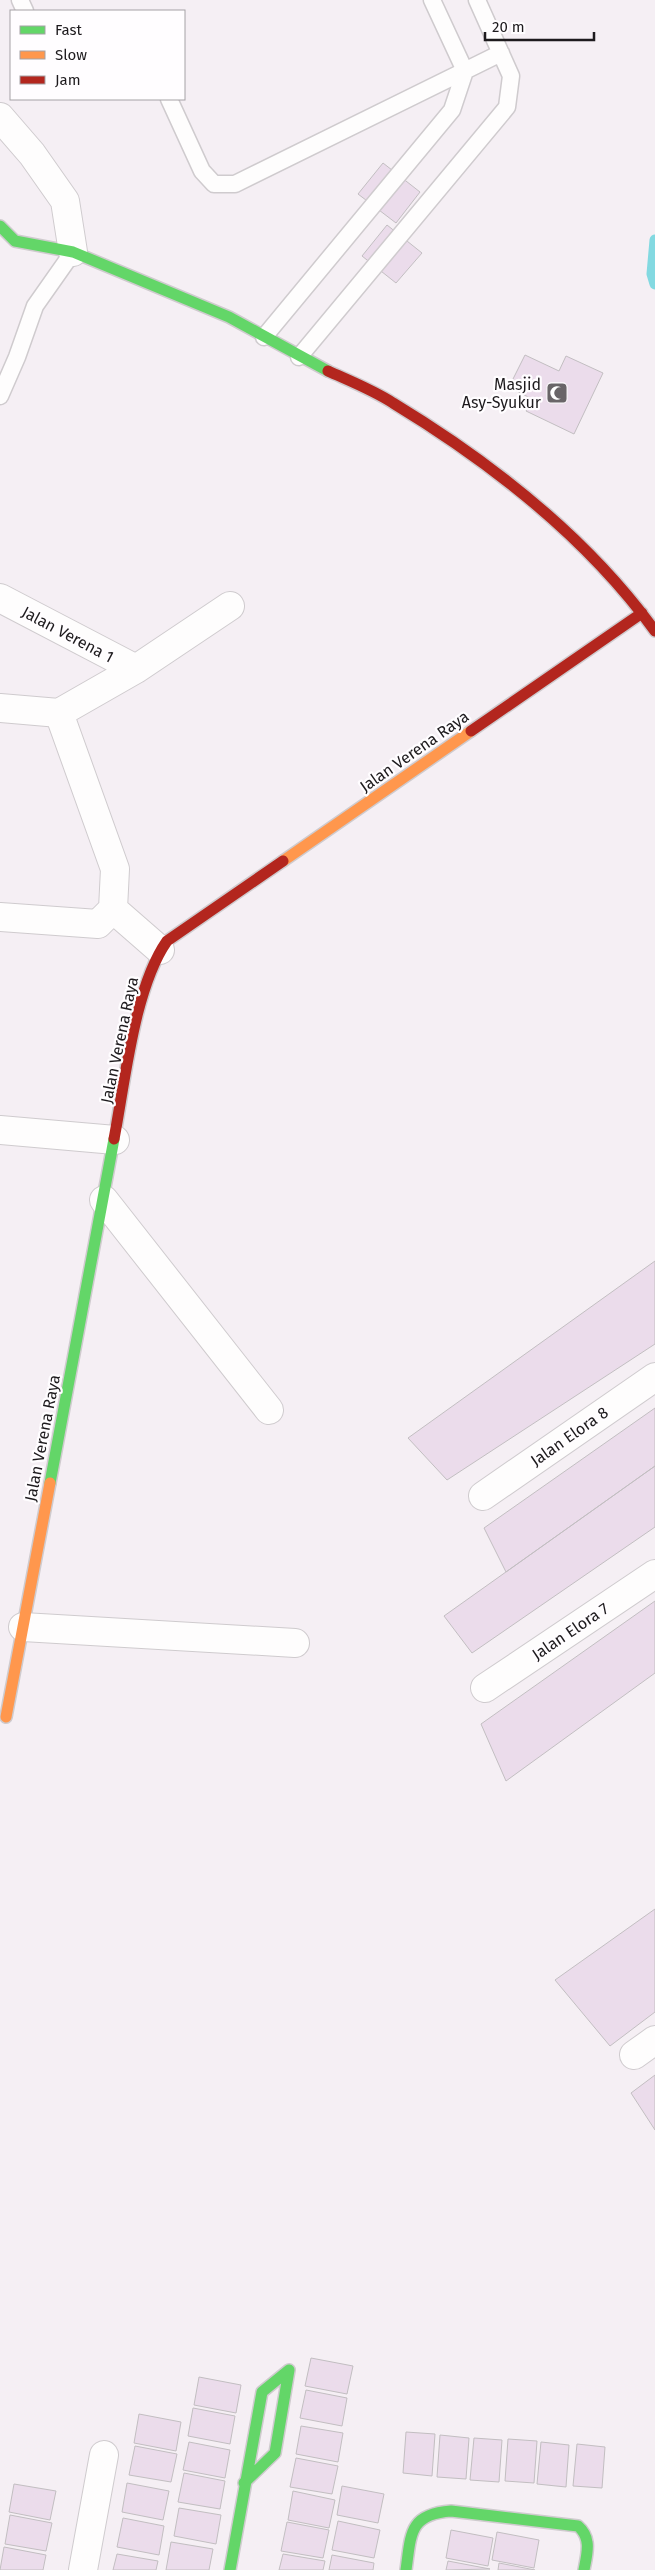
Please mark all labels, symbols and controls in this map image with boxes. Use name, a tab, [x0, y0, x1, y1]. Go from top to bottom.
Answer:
legend	[10, 10, 185, 100]
scale bar	[485, 10, 594, 42]
text: 20 m	[492, 18, 525, 36]
text: Fast	[55, 21, 82, 39]
text: Slow	[55, 46, 87, 64]
text: Jam	[55, 71, 81, 89]
place label: Masjid Asy-Syukur	[462, 375, 542, 412]
mosque icon: Masjid Asy-Syukur	[545, 381, 569, 405]
street label: Jalan Verena 1	[19, 602, 117, 667]
street label: Jalan Verena Raya	[356, 707, 472, 796]
street label: Jalan Verena Raya	[97, 975, 142, 1105]
street label: Jalan Verena Raya	[21, 1373, 64, 1503]
street label: Jalan Elora 8	[527, 1403, 612, 1470]
street label: Jalan Elora 7	[528, 1599, 612, 1664]

